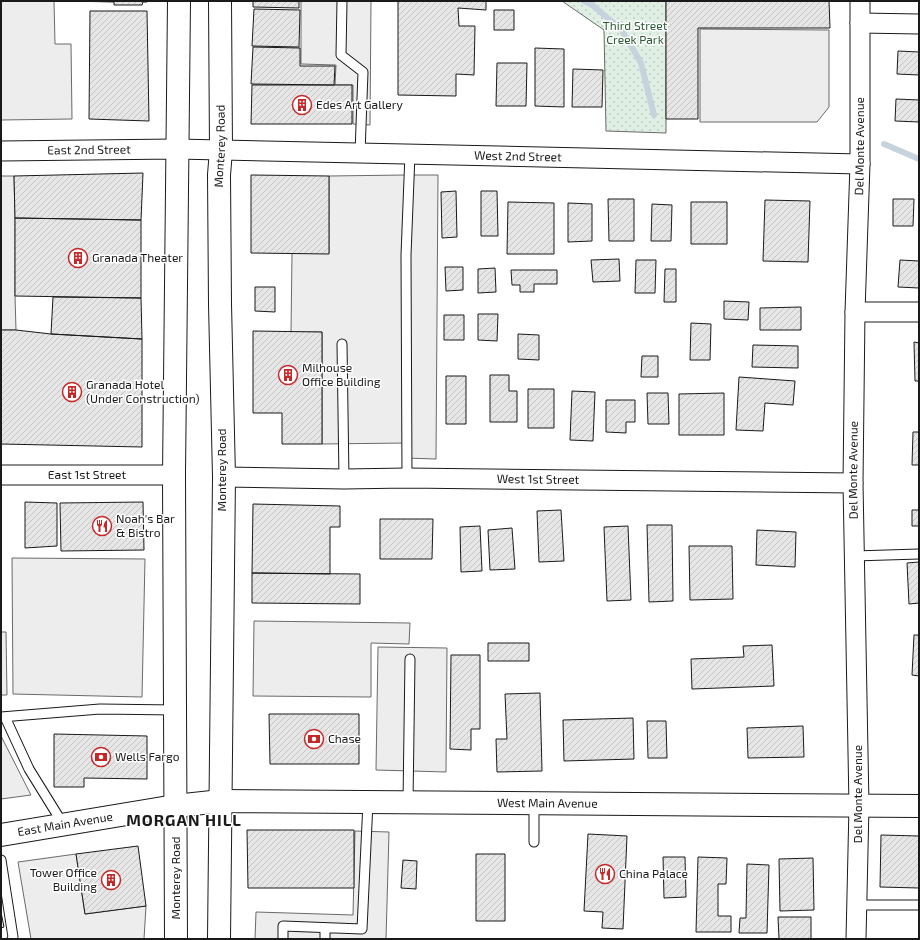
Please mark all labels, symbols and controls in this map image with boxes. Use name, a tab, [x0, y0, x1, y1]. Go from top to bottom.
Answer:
park label: Third Street Creek Park	[603, 18, 668, 46]
building icon: Edes Art Gallery	[291, 94, 313, 116]
place label: Edes Art Gallery	[316, 97, 404, 111]
street label: Del Monte Avenue	[851, 97, 866, 196]
street label: Monterey Road	[211, 105, 227, 188]
street label: East 2nd Street	[47, 142, 131, 156]
street label: West 2nd Street	[474, 148, 562, 163]
building icon: Granada Theater	[67, 247, 89, 269]
place label: Granada Theater	[92, 250, 183, 264]
place label: Milhouse Office Building	[302, 360, 381, 388]
building icon: Milhouse Office Building	[277, 364, 299, 386]
place label: Granada Hotel (Under Construction)	[86, 377, 199, 405]
building icon: Granada Hotel (Under Construction)	[61, 381, 83, 403]
street label: Del Monte Avenue	[845, 421, 860, 519]
street label: Monterey Road	[214, 429, 228, 511]
street label: East 1st Street	[48, 467, 127, 481]
street label: West 1st Street	[497, 471, 580, 486]
place label: Noah's Bar & Bistro	[116, 511, 175, 539]
restaurant icon: Noah's Bar & Bistro	[91, 515, 113, 537]
bank icon: Chase	[303, 728, 325, 750]
place label: Chase	[328, 731, 361, 745]
street label: Del Monte Avenue	[850, 745, 864, 843]
bank icon: Wells Fargo	[90, 746, 112, 768]
place label: Wells Fargo	[115, 749, 180, 763]
street label: West Main Avenue	[497, 795, 598, 810]
street label: East Main Avenue	[16, 808, 114, 838]
district label: MORGAN HILL	[126, 810, 242, 829]
street label: Monterey Road	[168, 837, 182, 919]
restaurant icon: China Palace	[594, 863, 616, 885]
place label: Tower Office Building	[30, 865, 97, 893]
place label: China Palace	[619, 866, 688, 880]
building icon: Tower Office Building	[100, 869, 122, 891]

